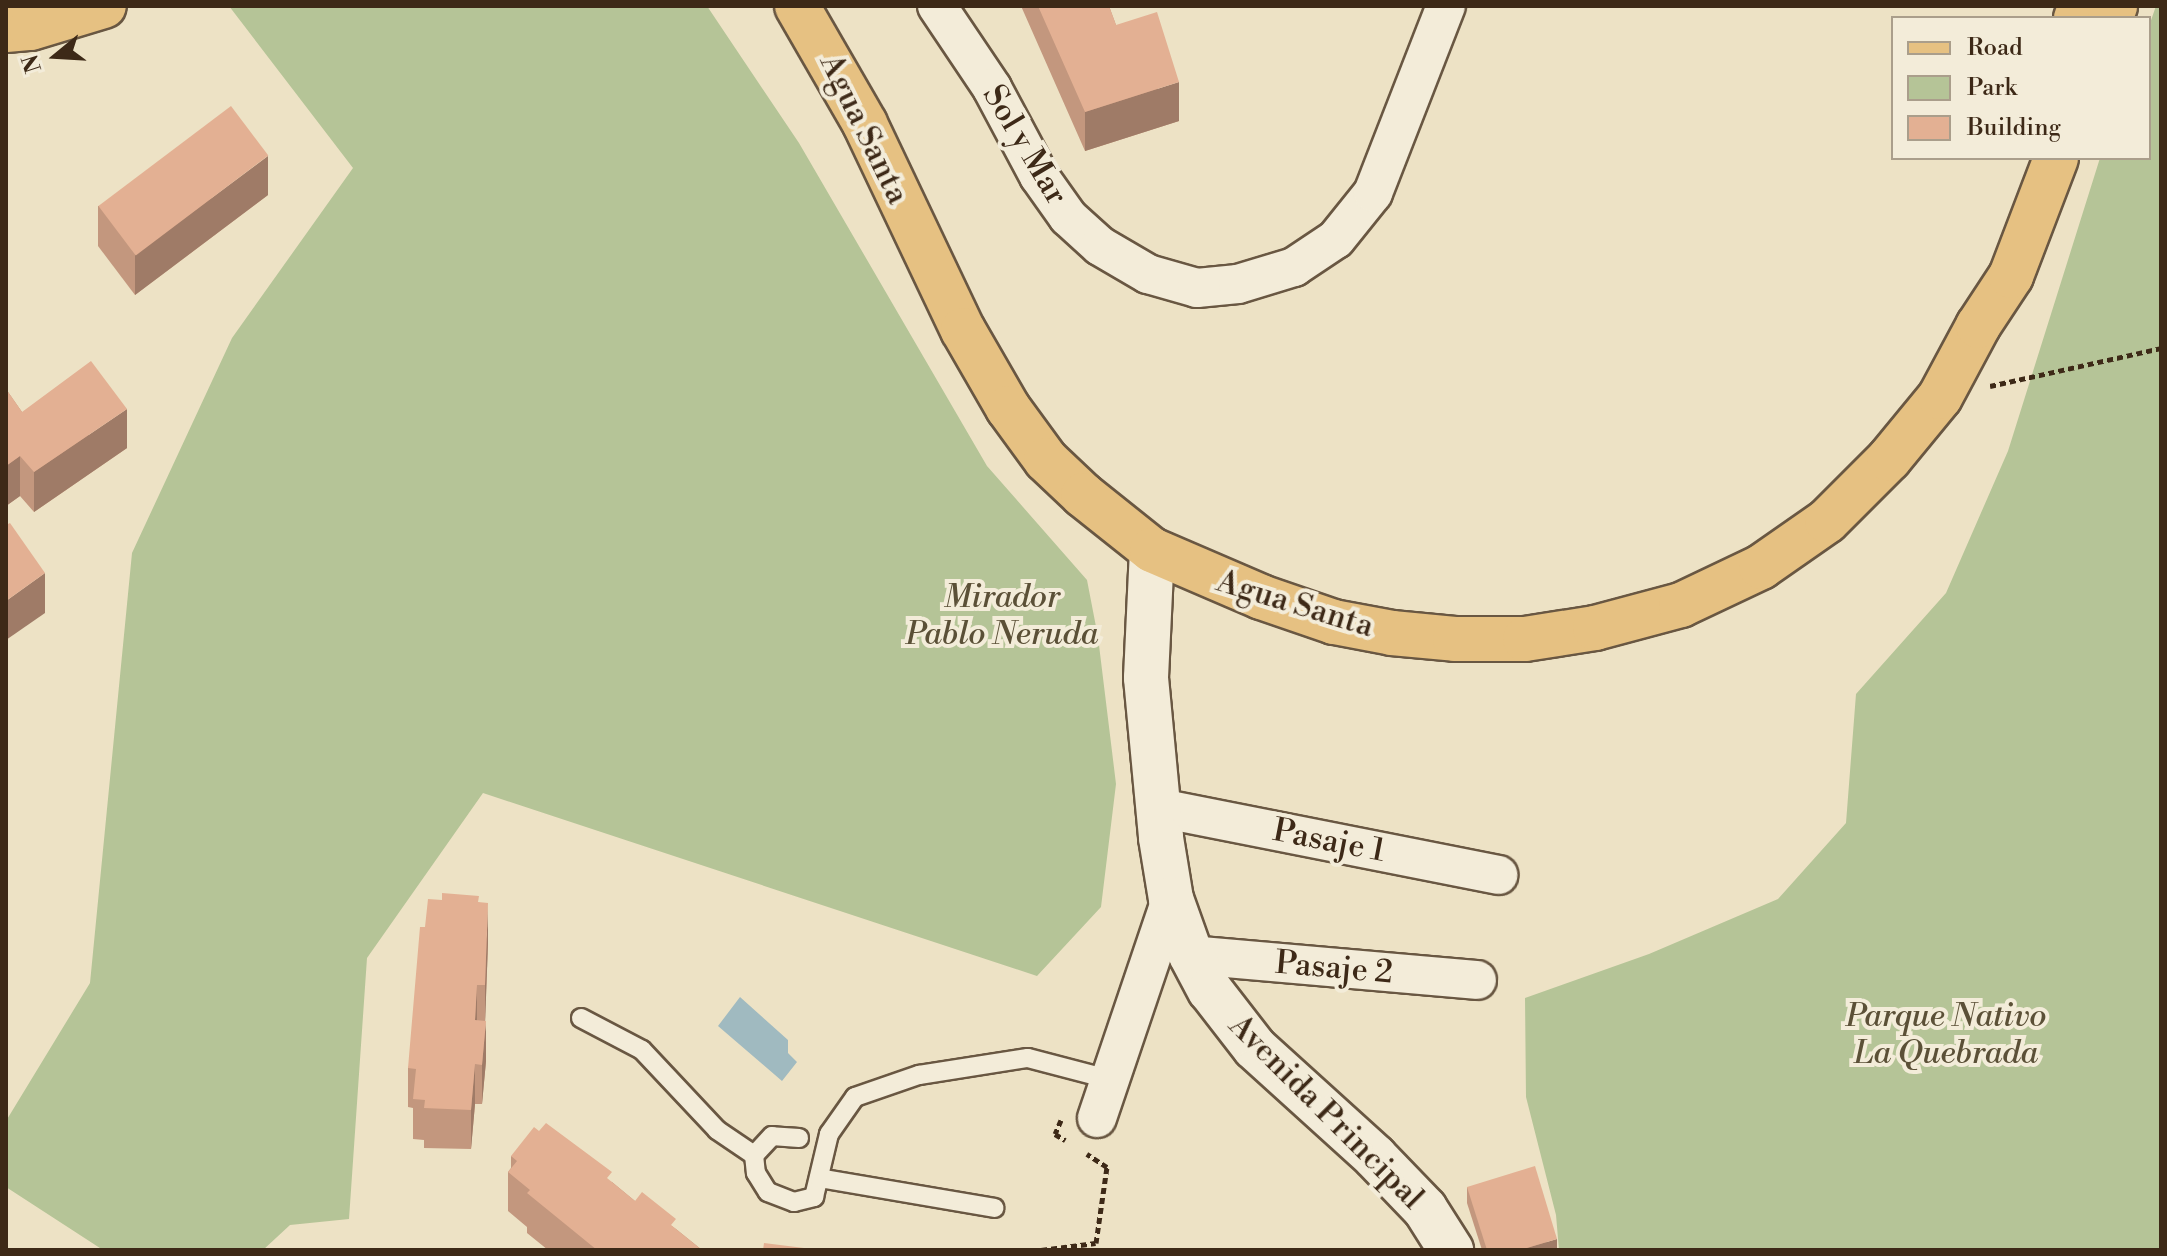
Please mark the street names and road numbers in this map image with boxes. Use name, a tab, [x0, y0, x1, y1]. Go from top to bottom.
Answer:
street label: Agua Santa	[811, 48, 917, 210]
street label: Sol y Mar	[974, 78, 1076, 212]
street label: Agua Santa	[1212, 562, 1378, 646]
street label: Pasaje 1	[1270, 811, 1388, 871]
street label: Pasaje 2	[1274, 944, 1394, 992]
street label: Avenida Principal	[1221, 1007, 1431, 1217]

